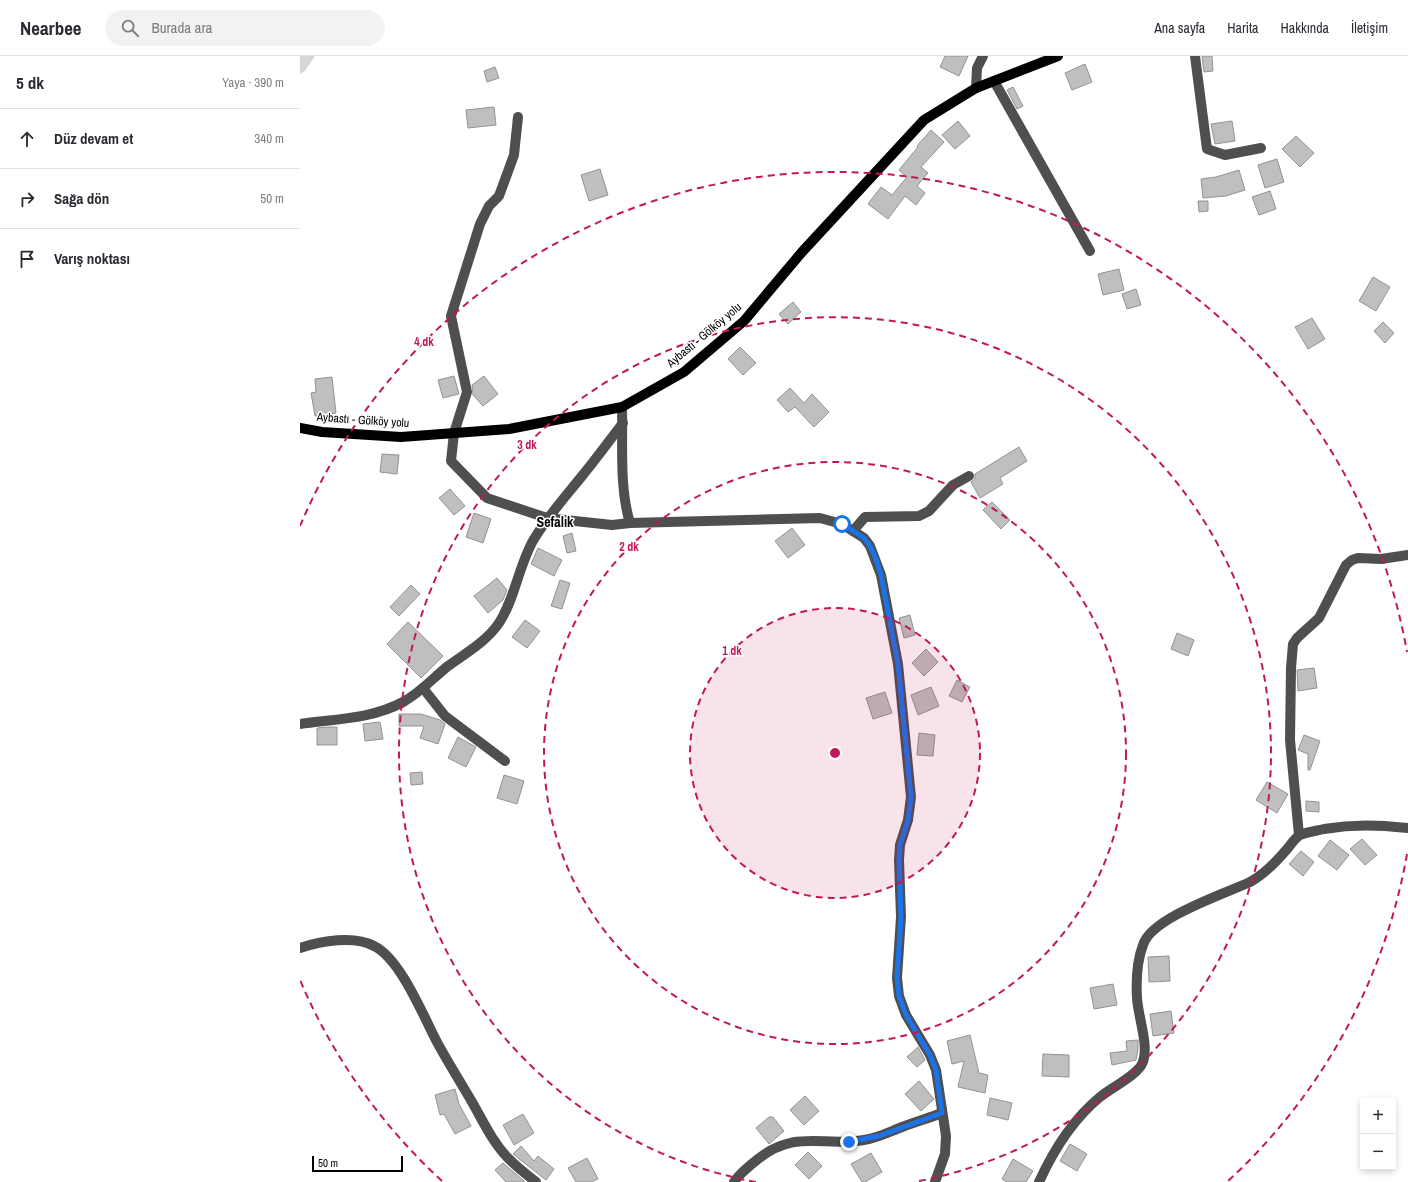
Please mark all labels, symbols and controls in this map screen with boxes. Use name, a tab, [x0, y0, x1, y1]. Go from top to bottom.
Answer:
search box	[105, 10, 385, 46]
text: Nearbee	[20, 15, 81, 41]
icon: search	[119, 17, 141, 39]
text: Burada ara	[151, 17, 212, 38]
text: Ana sayfa	[1154, 19, 1205, 37]
text: Harita	[1227, 19, 1258, 37]
text: Hakkında	[1280, 19, 1329, 37]
text: İletişim	[1351, 19, 1388, 37]
text: 5 dk	[16, 71, 44, 94]
text: Yaya · 390 m	[222, 74, 284, 91]
icon: ahead	[16, 128, 38, 150]
text: Düz devam et	[54, 128, 133, 149]
text: 340 m	[254, 130, 284, 147]
icon: right	[16, 188, 38, 210]
text: Sağa dön	[54, 188, 109, 209]
text: 50 m	[260, 190, 284, 207]
icon: arrive	[16, 248, 38, 270]
text: Varış noktası	[54, 248, 130, 269]
street label: Aybastı - Gölköy yolu	[663, 299, 745, 372]
text: 4 dk	[414, 334, 434, 350]
street label: Aybastı - Gölköy yolu	[315, 409, 410, 431]
text: 3 dk	[517, 437, 537, 453]
district label: Sefalık	[536, 513, 574, 531]
route start	[833, 515, 851, 533]
text: 2 dk	[619, 539, 639, 555]
text: 1 dk	[722, 643, 742, 659]
centre of rings	[828, 746, 842, 760]
map controls	[1360, 1098, 1396, 1170]
button: +	[1360, 1098, 1396, 1134]
route end	[840, 1133, 858, 1151]
button: −	[1360, 1134, 1396, 1170]
scale bar	[312, 1154, 403, 1173]
text: 50 m	[318, 1156, 338, 1170]

